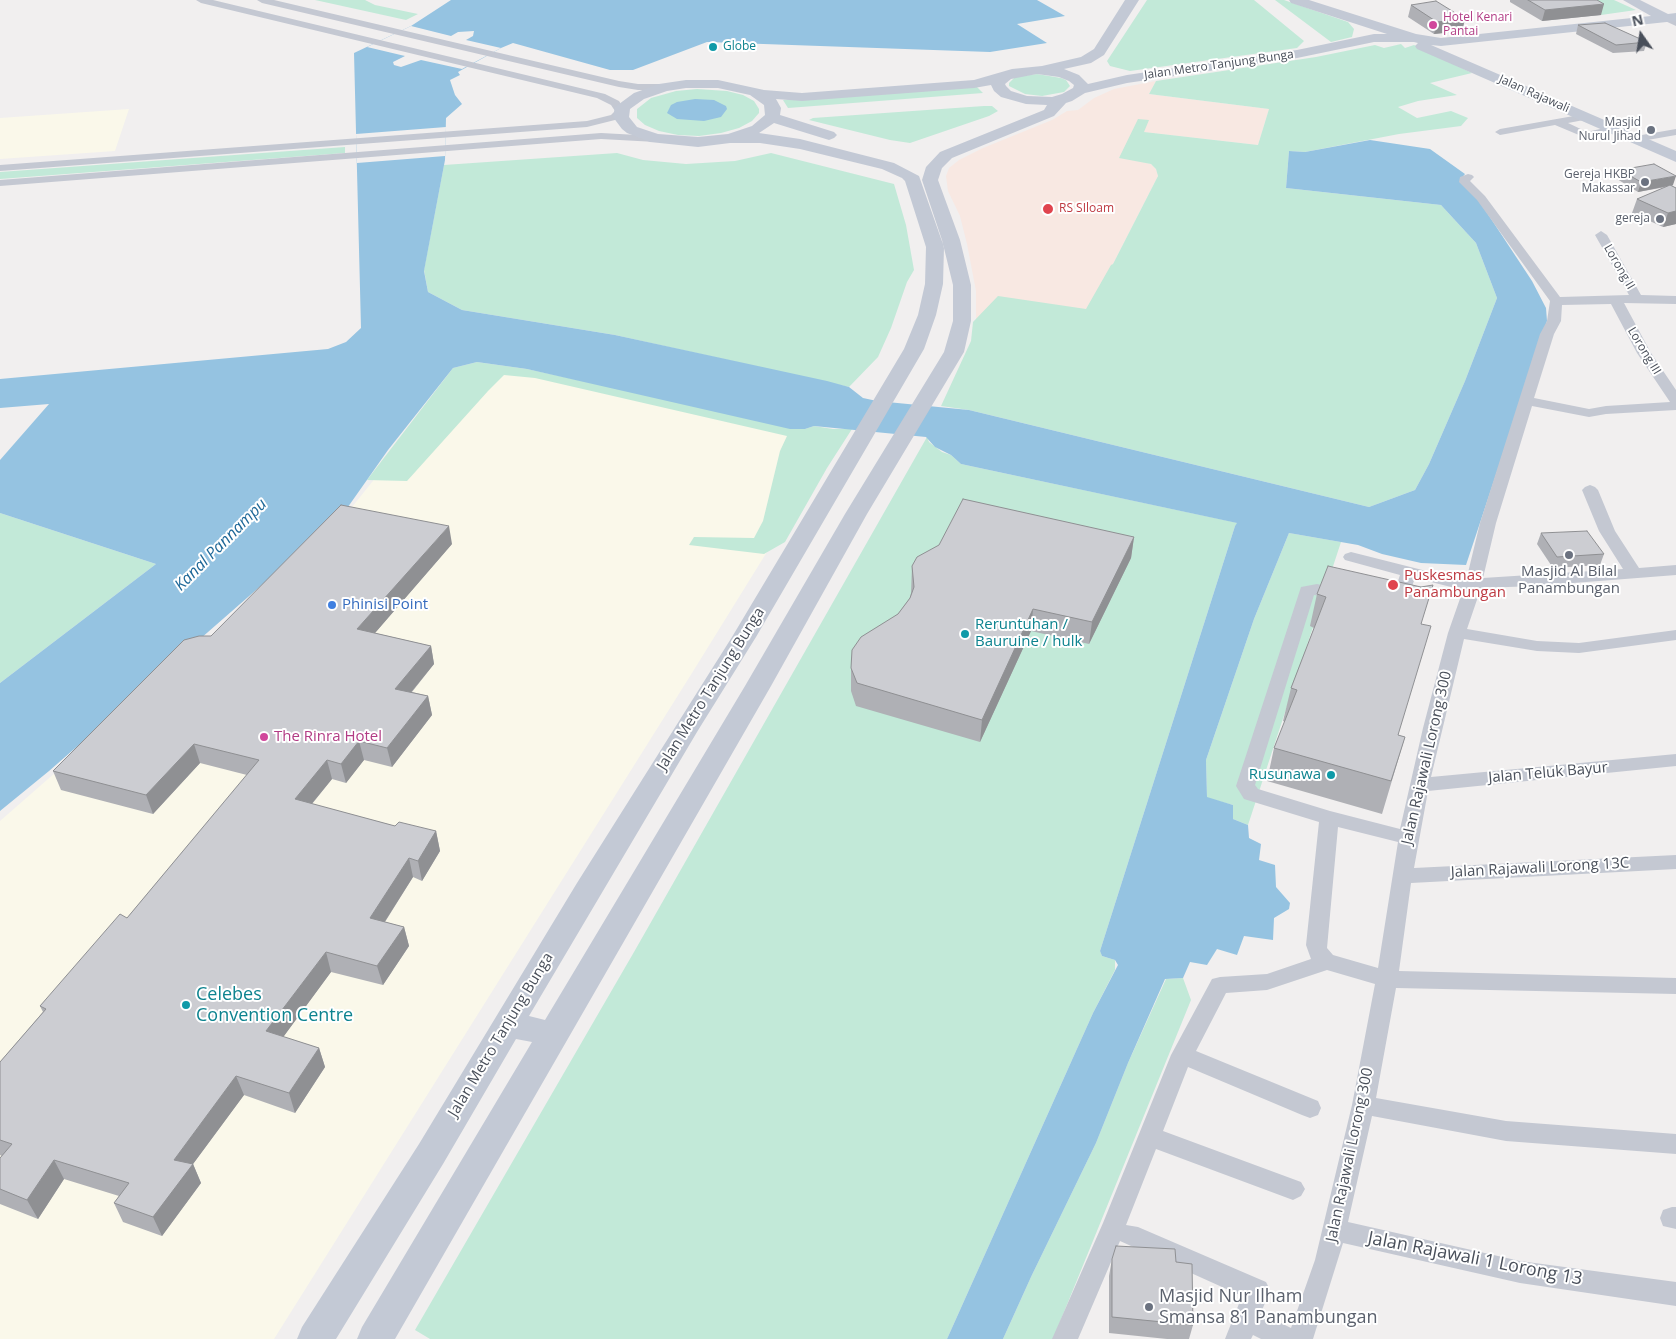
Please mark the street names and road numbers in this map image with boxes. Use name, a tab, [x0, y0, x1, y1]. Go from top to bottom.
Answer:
street label: Jalan Metro Tanjung Bunga	[1143, 47, 1295, 83]
street label: Jalan Rajawali	[1496, 72, 1572, 116]
street label: Lorong II	[1600, 242, 1638, 292]
street label: Lorong III	[1624, 325, 1664, 377]
street label: Jalan Metro Tanjung Bunga	[653, 604, 769, 774]
street label: Jalan Rajawali Lorong 300	[1398, 669, 1456, 847]
street label: Jalan Teluk Bayur	[1487, 759, 1609, 787]
street label: Jalan Rajawali Lorong 13C	[1450, 854, 1630, 882]
street label: Jalan Metro Tanjung Bunga	[445, 950, 557, 1120]
street label: Jalan Rajawali Lorong 300	[1323, 1066, 1377, 1244]
street label: Jalan Rajawali 1 Lorong 13	[1366, 1228, 1584, 1290]

